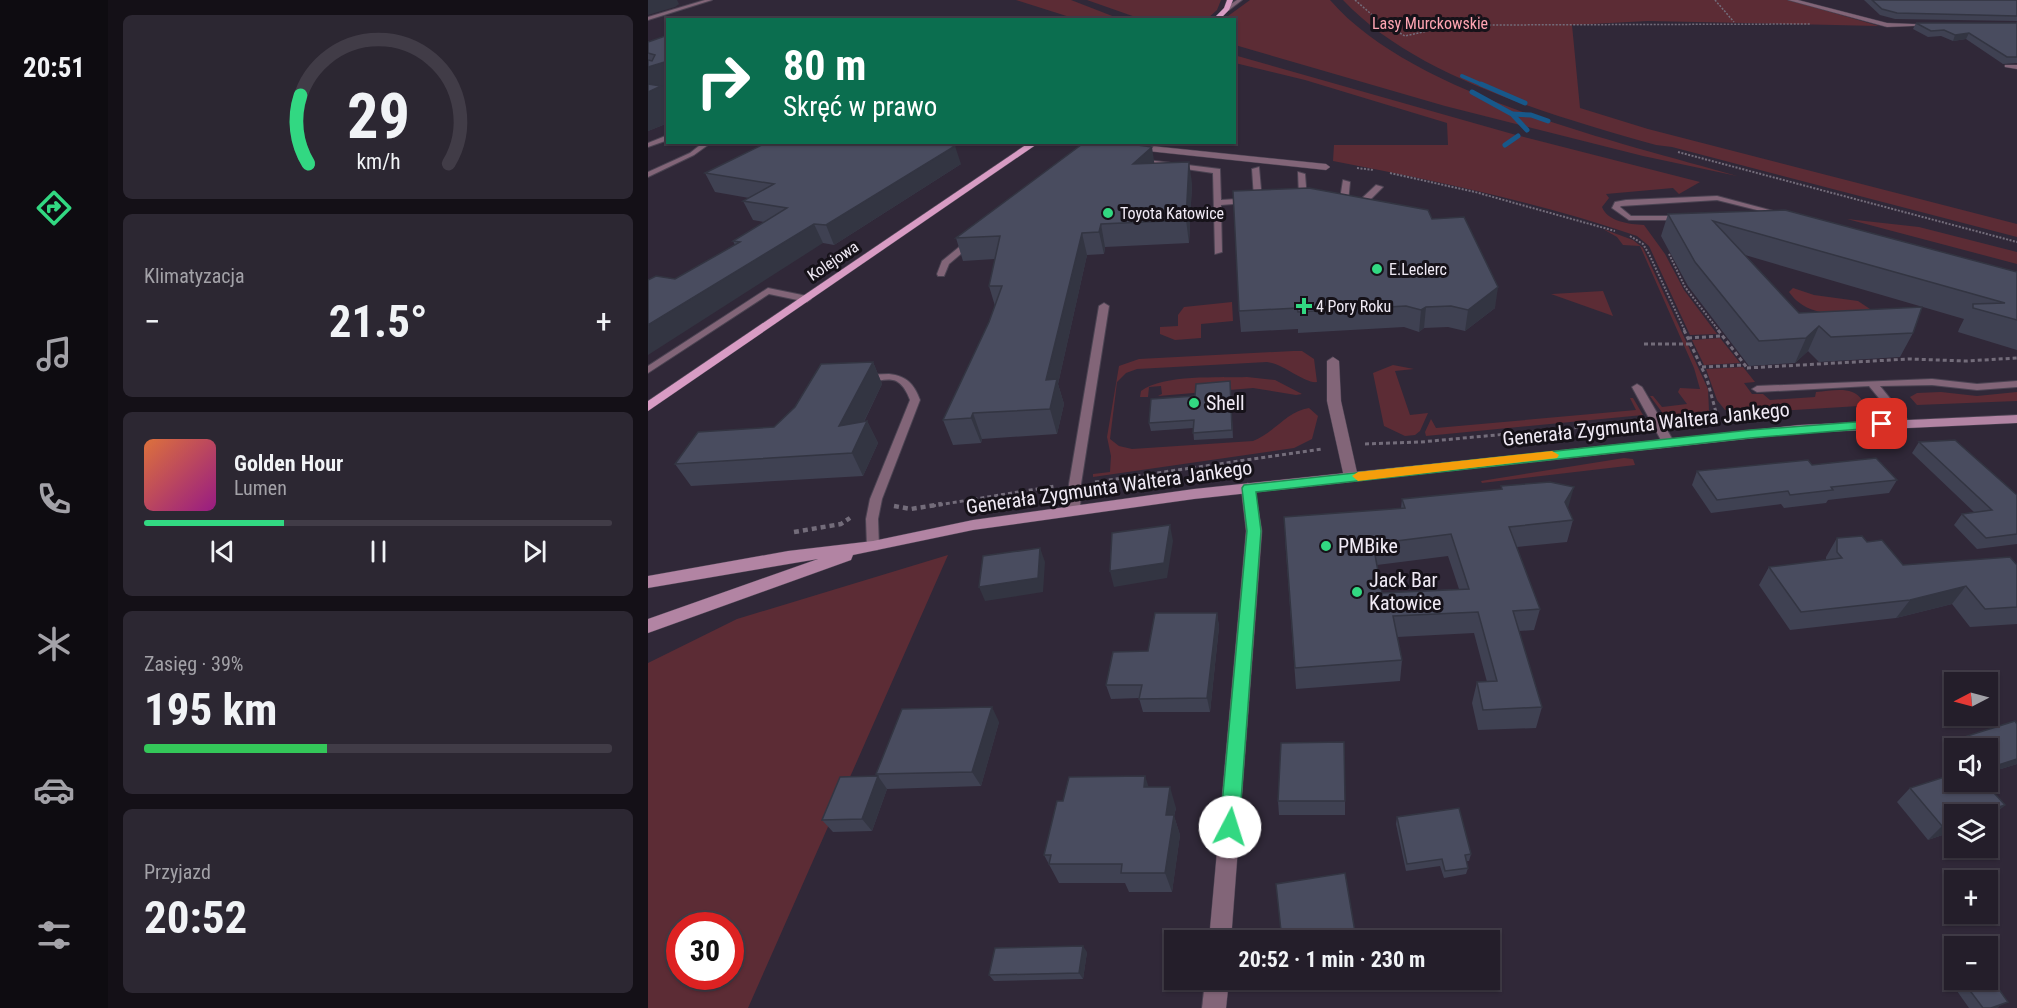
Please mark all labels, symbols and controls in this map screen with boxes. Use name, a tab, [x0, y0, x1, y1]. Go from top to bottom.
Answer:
park label: Lasy Murckowskie	[1372, 14, 1488, 33]
text: 80 m	[783, 41, 866, 90]
icon: right	[684, 42, 762, 120]
text: 20:51	[23, 52, 85, 84]
text: 29	[346, 80, 410, 153]
text: Skręć w prawo	[783, 91, 937, 123]
text: km/h	[356, 149, 400, 174]
icon: directions	[33, 187, 75, 229]
place label: Toyota Katowice	[1120, 204, 1224, 223]
marker: Toyota Katowice	[1101, 206, 1115, 220]
street label: Kolejowa	[804, 237, 862, 285]
place label: E.Leclerc	[1389, 260, 1447, 279]
marker: E.Leclerc	[1370, 262, 1384, 276]
text: Klimatyzacja	[144, 264, 245, 288]
text: 21.5°	[329, 295, 427, 348]
place label: 4 Pory Roku	[1316, 297, 1391, 316]
marker: 4 Pory Roku	[1297, 299, 1311, 313]
text: −	[144, 302, 161, 341]
text: +	[596, 302, 612, 341]
icon: music	[33, 333, 75, 375]
place label: Shell	[1206, 391, 1245, 415]
marker: Shell	[1187, 396, 1201, 410]
street label: Generała Zygmunta Waltera Jankego	[1501, 397, 1791, 451]
pin	[1856, 398, 1907, 449]
icon: arrive	[1865, 407, 1898, 440]
text: Golden Hour	[234, 451, 343, 476]
street label: Generała Zygmunta Waltera Jankego	[964, 455, 1254, 519]
text: Lumen	[234, 476, 287, 500]
icon: phone	[33, 478, 75, 520]
place label: PMBike	[1338, 534, 1398, 558]
icon: previous	[206, 535, 239, 568]
icon: pause	[362, 535, 395, 568]
icon: next	[518, 535, 551, 568]
marker: PMBike	[1319, 539, 1333, 553]
place label: Jack Bar Katowice	[1369, 568, 1441, 615]
marker: Jack Bar Katowice	[1350, 585, 1364, 599]
icon: climate	[33, 623, 75, 665]
text: Zasięg · 39%	[144, 652, 243, 676]
north arrow	[1944, 672, 1998, 726]
map controls	[1944, 672, 1998, 990]
text: 195 km	[144, 683, 277, 736]
button: sound	[1944, 738, 1998, 792]
icon: car	[33, 769, 75, 811]
position arrow	[1198, 795, 1262, 859]
button: layers	[1944, 804, 1998, 858]
text: Przyjazd	[144, 860, 211, 884]
button: +	[1944, 870, 1998, 924]
text: 20:52	[144, 891, 247, 944]
speed limit sign: 30	[666, 912, 744, 990]
icon: filters	[33, 914, 75, 956]
button: −	[1944, 936, 1998, 990]
text: 20:52 · 1 min · 230 m	[1239, 947, 1425, 972]

